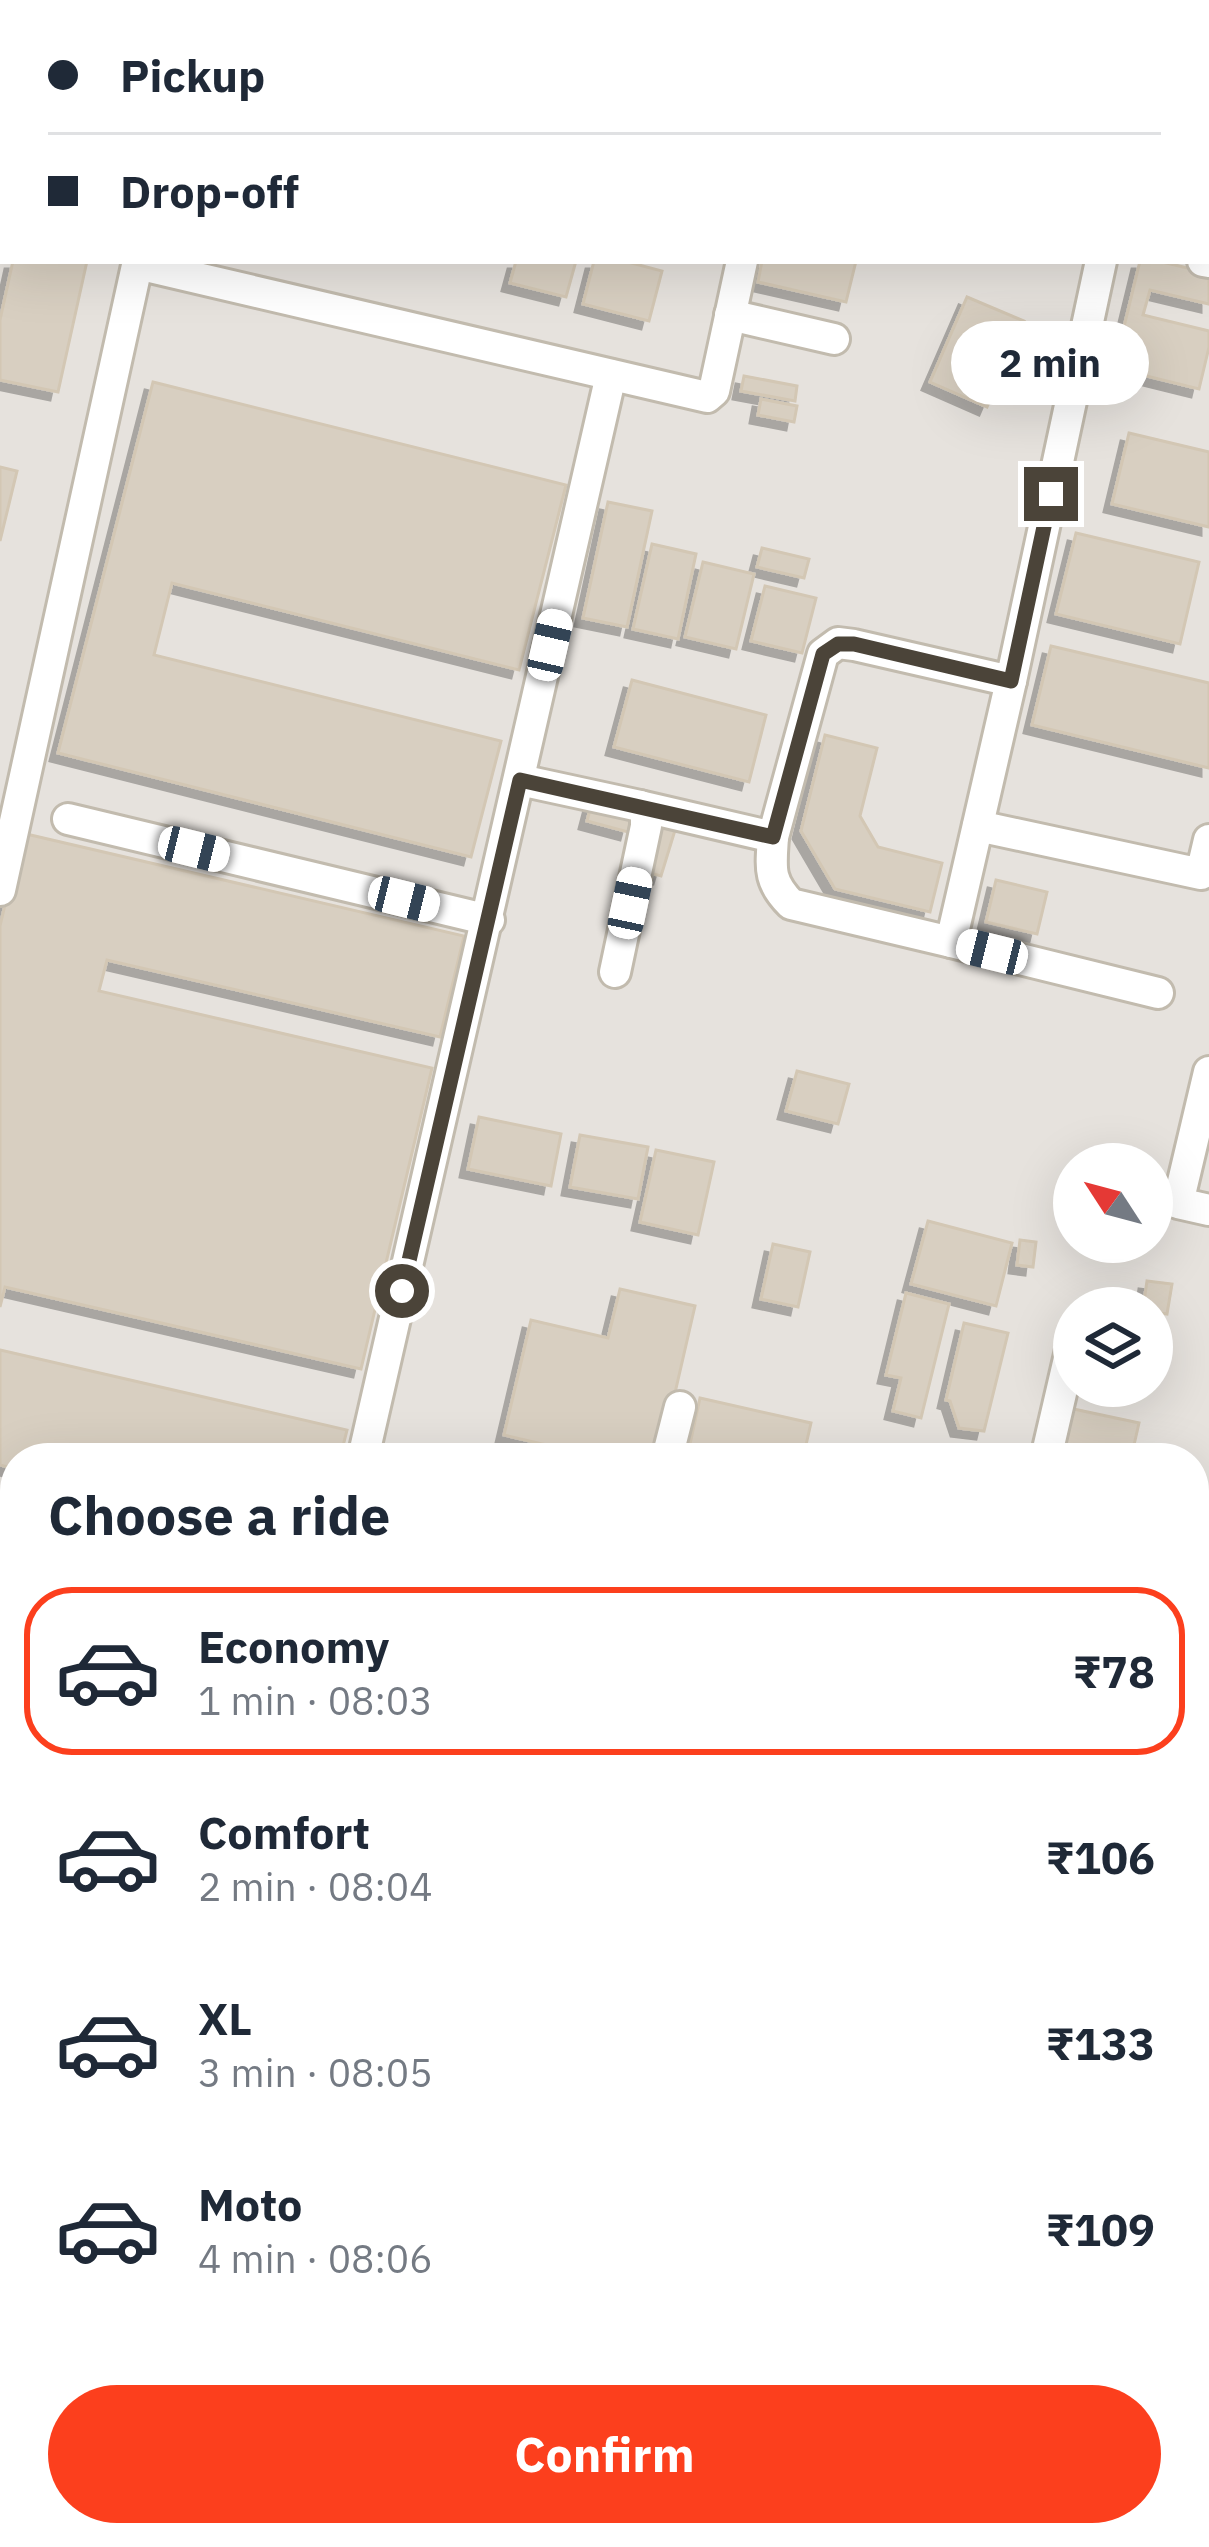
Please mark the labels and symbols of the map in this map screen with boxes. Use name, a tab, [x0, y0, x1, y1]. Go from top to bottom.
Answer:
callout: 2 min	[952, 320, 1150, 404]
route end	[1024, 467, 1078, 521]
car	[524, 606, 576, 684]
car	[155, 823, 233, 875]
car	[605, 864, 655, 942]
car	[365, 873, 443, 925]
car	[953, 926, 1031, 978]
north arrow	[1053, 1143, 1173, 1263]
route start	[375, 1264, 429, 1318]

